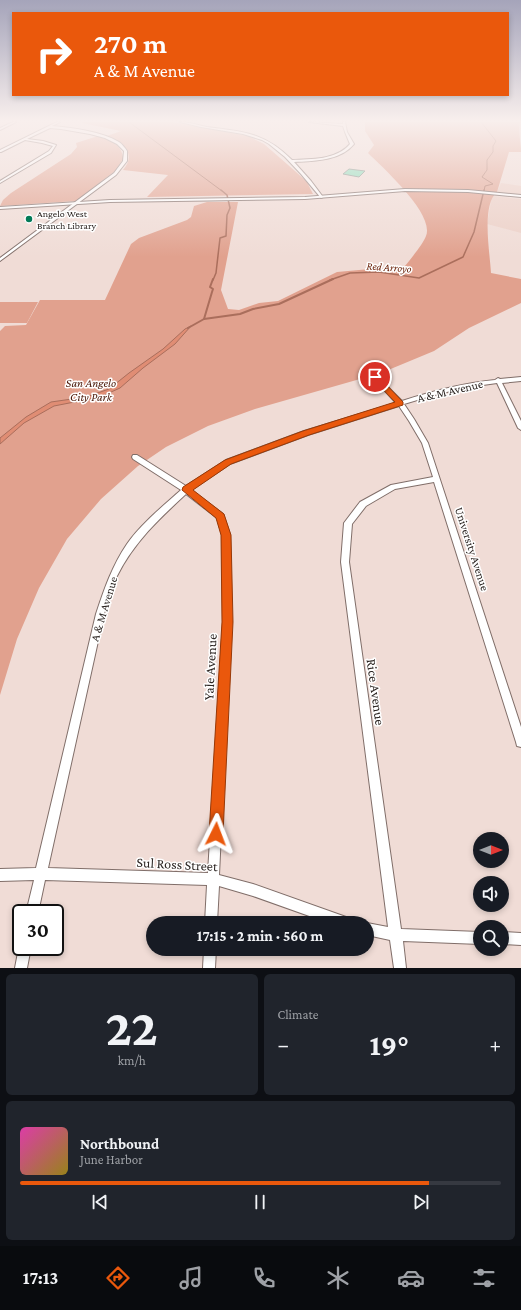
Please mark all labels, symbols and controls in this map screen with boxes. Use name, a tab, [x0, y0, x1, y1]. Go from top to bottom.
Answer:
icon: right	[28, 28, 80, 80]
text: 270 m	[94, 28, 167, 59]
text: A & M Avenue	[94, 61, 195, 81]
place label: Angelo West Branch Library	[37, 208, 96, 231]
marker: Angelo West Branch Library	[24, 214, 34, 224]
water label: Red Arroyo	[366, 259, 412, 276]
pin	[358, 360, 392, 394]
icon: arrive	[364, 366, 386, 388]
park label: San Angelo City Park	[66, 376, 116, 404]
street label: A & M Avenue	[416, 377, 484, 405]
street label: University Avenue	[452, 505, 492, 593]
street label: A & M Avenue	[87, 575, 121, 643]
street label: Yale Avenue	[200, 633, 220, 701]
street label: Rice Avenue	[363, 658, 389, 726]
position arrow	[195, 813, 237, 855]
north arrow	[473, 832, 509, 868]
map controls	[473, 832, 509, 956]
street label: Sul Ross Street	[136, 854, 218, 874]
button: sound	[473, 876, 509, 912]
speed limit sign: 30	[12, 904, 64, 956]
button: search	[473, 920, 509, 956]
text: 17:15 · 2 min · 560 m	[197, 928, 323, 944]
text: 22	[106, 998, 158, 1056]
text: Climate	[278, 1007, 318, 1022]
text: 19°	[370, 1028, 409, 1061]
text: −	[278, 1032, 289, 1057]
text: +	[489, 1032, 501, 1057]
text: km/h	[118, 1053, 146, 1068]
text: Northbound	[80, 1136, 159, 1152]
text: June Harbor	[80, 1152, 143, 1167]
icon: previous	[89, 1191, 111, 1213]
icon: pause	[249, 1191, 271, 1213]
icon: next	[410, 1191, 432, 1213]
icon: directions	[104, 1264, 132, 1292]
icon: music	[177, 1264, 205, 1292]
icon: phone	[250, 1264, 278, 1292]
icon: climate	[324, 1264, 352, 1292]
icon: car	[397, 1264, 425, 1292]
icon: filters	[470, 1264, 498, 1292]
text: 17:13	[23, 1268, 58, 1288]

